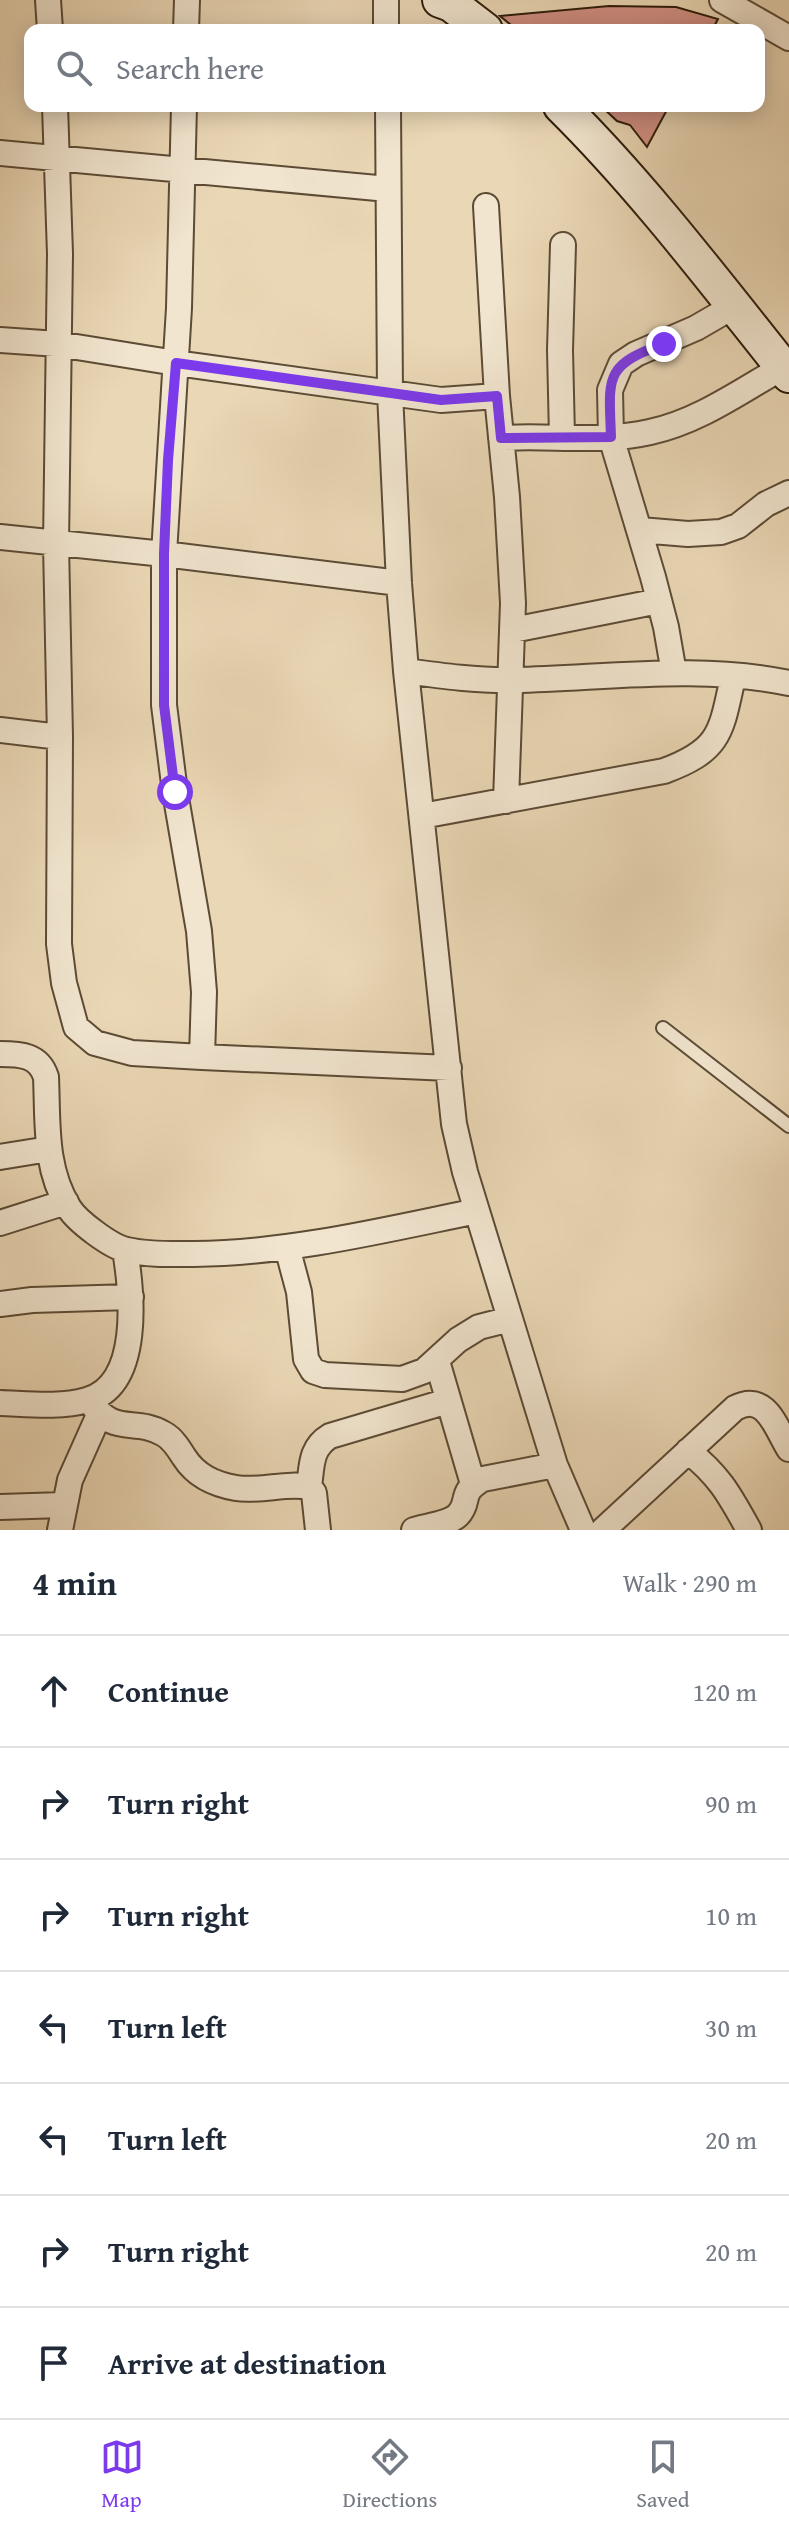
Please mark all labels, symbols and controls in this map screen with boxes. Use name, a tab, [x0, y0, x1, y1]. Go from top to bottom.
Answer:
search box	[24, 24, 765, 112]
icon: search	[52, 46, 96, 90]
text: Search here	[116, 46, 264, 90]
route end	[646, 326, 682, 362]
route start	[157, 774, 193, 810]
text: 4 min	[32, 1558, 117, 1607]
text: Walk · 290 m	[623, 1563, 757, 1602]
icon: ahead	[32, 1669, 76, 1713]
text: Continue	[108, 1669, 229, 1713]
text: 120 m	[692, 1672, 757, 1711]
icon: right	[32, 1781, 76, 1825]
text: Turn right	[108, 1781, 249, 1825]
text: 90 m	[705, 1784, 757, 1823]
icon: right	[32, 1893, 76, 1937]
text: Turn right	[108, 1893, 249, 1937]
text: 10 m	[705, 1896, 757, 1935]
icon: left	[32, 2005, 76, 2049]
text: Turn left	[108, 2005, 227, 2049]
text: 30 m	[705, 2008, 757, 2047]
icon: left	[32, 2117, 76, 2161]
text: Turn left	[108, 2117, 227, 2161]
text: 20 m	[705, 2120, 757, 2159]
icon: right	[32, 2229, 76, 2273]
text: Turn right	[108, 2229, 249, 2273]
text: 20 m	[705, 2232, 757, 2271]
icon: arrive	[32, 2341, 76, 2385]
text: Arrive at destination	[108, 2341, 386, 2385]
tab: Map	[100, 2435, 144, 2515]
tab: Directions	[343, 2435, 437, 2515]
tab: Saved	[636, 2435, 689, 2515]

